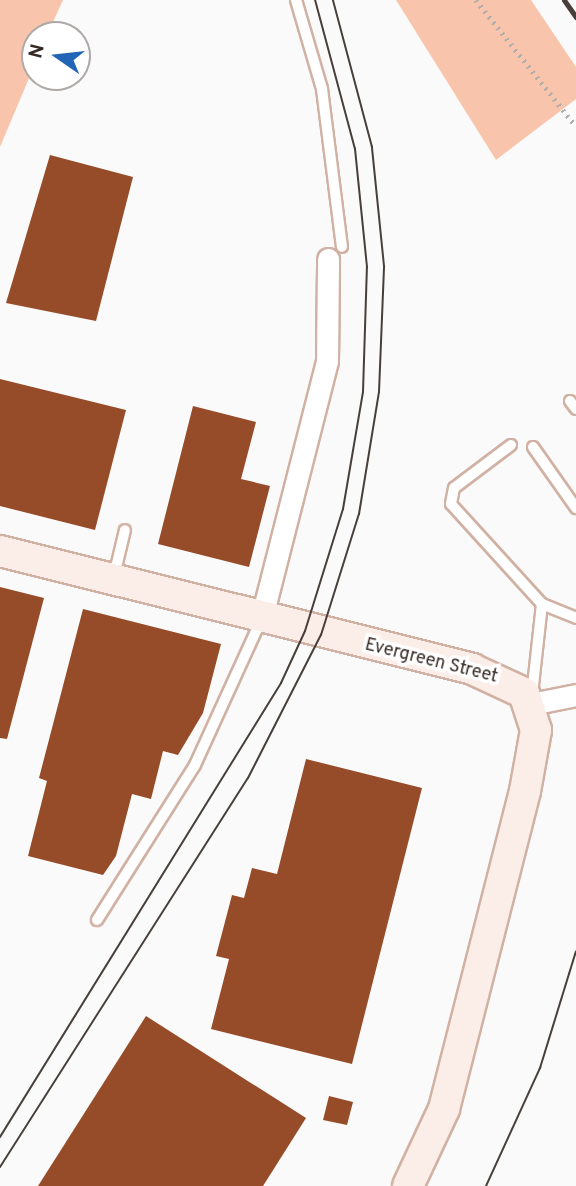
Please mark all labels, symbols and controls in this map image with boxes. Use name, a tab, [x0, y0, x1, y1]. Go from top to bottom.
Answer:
north arrow	[21, 21, 91, 91]
text: N	[24, 42, 51, 61]
street label: Evergreen Street	[362, 635, 500, 689]

